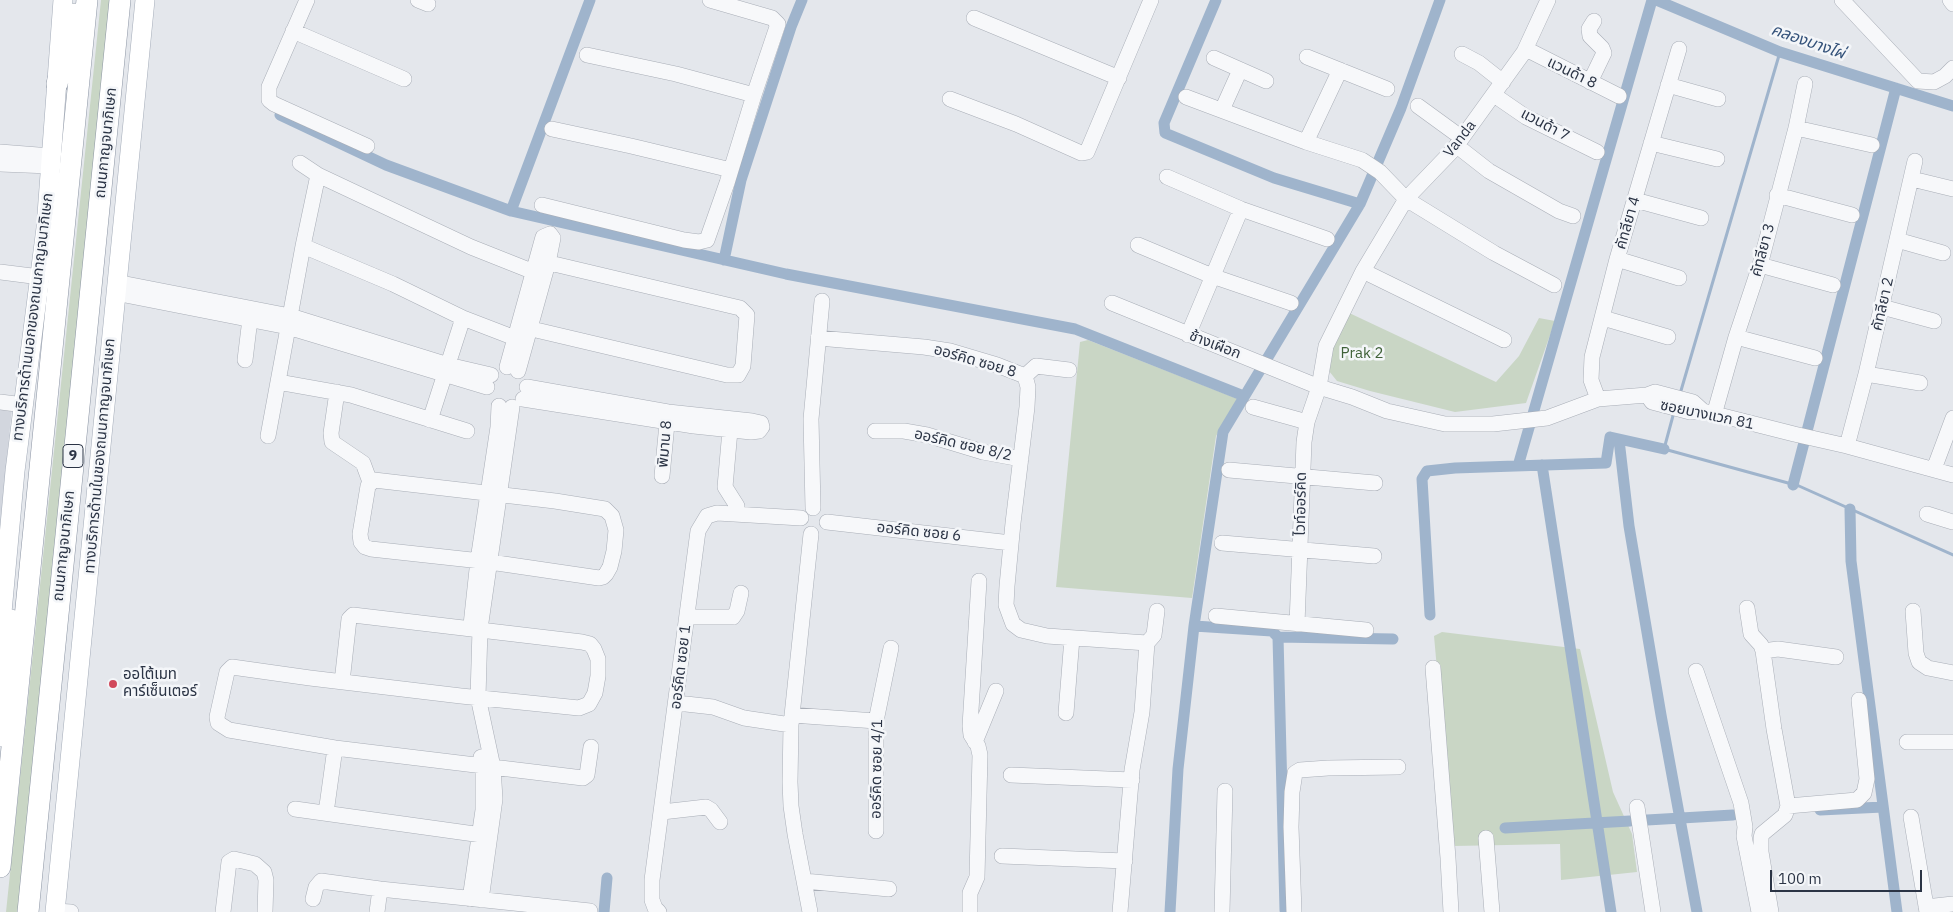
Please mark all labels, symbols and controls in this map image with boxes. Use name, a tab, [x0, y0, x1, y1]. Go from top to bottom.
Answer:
water label: คลองบางไผ่	[1769, 20, 1847, 64]
street label: แวนด้า 8	[1544, 53, 1600, 93]
street label: ถนนกาญจนาภิเษก	[91, 87, 121, 199]
street label: แวนด้า 7	[1517, 105, 1573, 145]
street label: Vanda	[1440, 117, 1480, 161]
street label: ทางบริการด้านนอกของถนนกาญจนาภิเษก	[9, 192, 57, 442]
street label: คัทลียา 4	[1612, 194, 1644, 252]
street label: คัทลียา 3	[1747, 221, 1779, 279]
street label: คัทลียา 2	[1868, 275, 1898, 333]
street label: ช้างเผือก	[1186, 327, 1244, 363]
street label: ทางบริการด้านในของถนนกาญจนาภิเษก	[81, 338, 119, 574]
street label: ออร์คิด ซอย 8	[932, 341, 1018, 381]
park label: Prak 2	[1341, 345, 1383, 363]
street label: ซอยบางแวก 81	[1658, 396, 1756, 434]
street label: พิมาน 8	[654, 420, 676, 468]
street label: ออร์คิด ซอย 8/2	[912, 425, 1014, 465]
road number: 9	[63, 444, 83, 468]
street label: ไวท์ออร์คิด	[1291, 472, 1311, 536]
street label: ถนนกาญจนาภิเษก	[49, 490, 79, 602]
street label: ออร์คิด ซอย 6	[876, 519, 962, 545]
street label: ออร์คิด ซอย 1	[667, 624, 695, 710]
place label: ออโต้เมท คาร์เซ็นเตอร์	[123, 666, 197, 701]
marker: ออโต้เมท คาร์เซ็นเตอร์	[107, 678, 119, 690]
street label: ออร์คิด ซอย 4/1	[867, 719, 887, 819]
scale bar	[1773, 860, 1926, 892]
text: 100 m	[1778, 869, 1822, 888]

